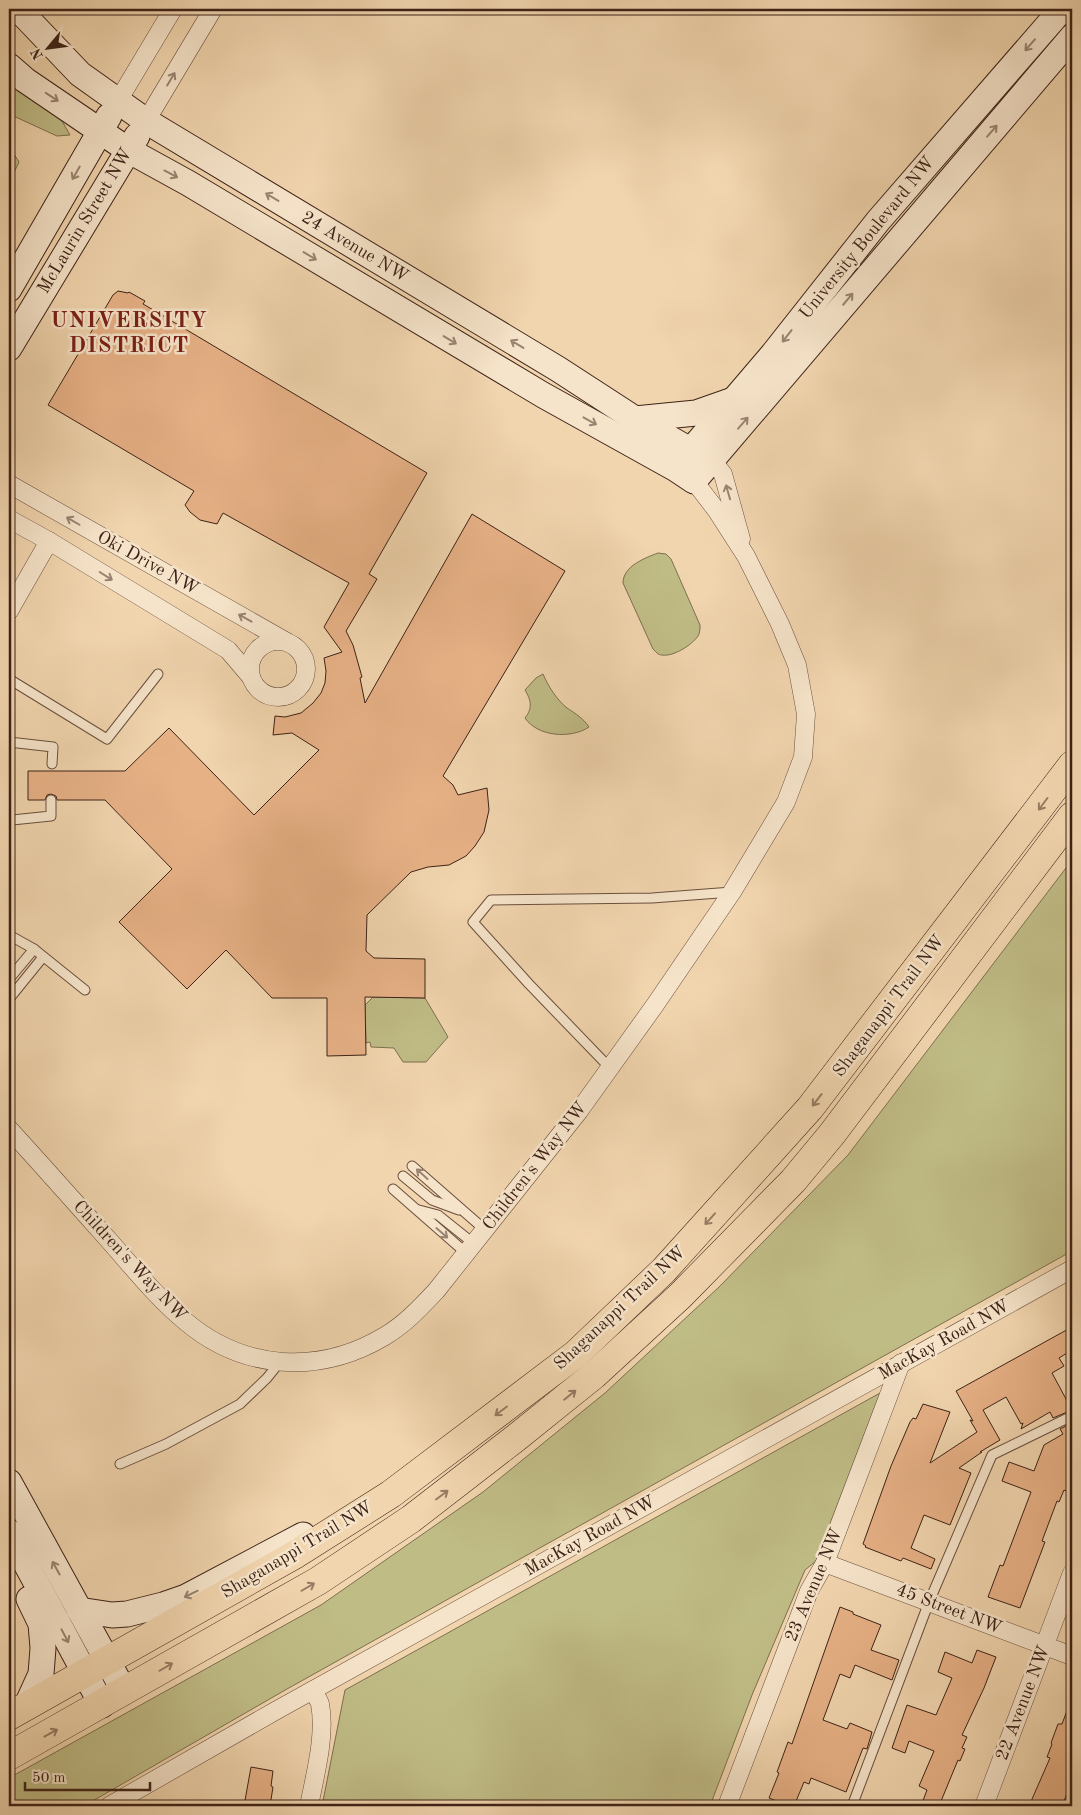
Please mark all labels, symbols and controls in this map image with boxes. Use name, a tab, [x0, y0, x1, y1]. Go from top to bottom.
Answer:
north arrow	[22, 22, 72, 72]
one-way arrow	[1024, 39, 1036, 52]
text: N	[29, 45, 46, 62]
one-way arrow	[167, 72, 177, 87]
one-way arrow	[44, 92, 58, 102]
one-way arrow	[986, 124, 998, 137]
street label: McLaurin Street NW	[34, 145, 136, 297]
street label: University Boulevard NW	[796, 153, 938, 323]
one-way arrow	[71, 165, 81, 180]
one-way arrow	[163, 169, 177, 179]
one-way arrow	[266, 192, 280, 202]
street label: 24 Avenue NW	[298, 208, 412, 286]
one-way arrow	[303, 252, 317, 262]
one-way arrow	[843, 293, 854, 306]
district label: UNIVERSITY DISTRICT	[50, 310, 208, 357]
one-way arrow	[782, 329, 792, 343]
one-way arrow	[443, 335, 457, 345]
one-way arrow	[510, 338, 524, 348]
one-way arrow	[583, 417, 597, 427]
one-way arrow	[738, 417, 749, 430]
one-way arrow	[723, 485, 733, 501]
one-way arrow	[66, 515, 81, 525]
street label: Oki Drive NW	[94, 528, 202, 598]
one-way arrow	[98, 572, 112, 582]
one-way arrow	[238, 612, 253, 622]
one-way arrow	[1037, 797, 1048, 810]
street label: Shaganappi Trail NW	[830, 932, 948, 1080]
one-way arrow	[811, 1093, 822, 1106]
street label: Children's Way NW	[479, 1098, 591, 1234]
one-way arrow	[416, 1168, 429, 1180]
street label: Children's Way NW	[70, 1197, 190, 1325]
one-way arrow	[705, 1213, 716, 1226]
one-way arrow	[436, 1227, 449, 1239]
street label: Shaganappi Trail NW	[551, 1243, 689, 1373]
street label: MacKay Road NW	[875, 1297, 1013, 1383]
one-way arrow	[563, 1389, 576, 1400]
one-way arrow	[494, 1406, 508, 1416]
one-way arrow	[435, 1490, 449, 1500]
street label: MacKay Road NW	[521, 1493, 659, 1579]
street label: Shaganappi Trail NW	[218, 1498, 376, 1602]
street label: 23 Avenue NW	[782, 1526, 846, 1644]
one-way arrow	[50, 1561, 60, 1575]
street label: 45 Street NW	[894, 1581, 1004, 1637]
one-way arrow	[300, 1582, 315, 1592]
one-way arrow	[184, 1590, 199, 1599]
one-way arrow	[60, 1629, 70, 1644]
street label: 22 Avenue NW	[993, 1643, 1053, 1763]
one-way arrow	[159, 1662, 173, 1672]
one-way arrow	[44, 1727, 58, 1737]
scale bar	[25, 1760, 150, 1792]
text: 50 m	[32, 1771, 66, 1786]

